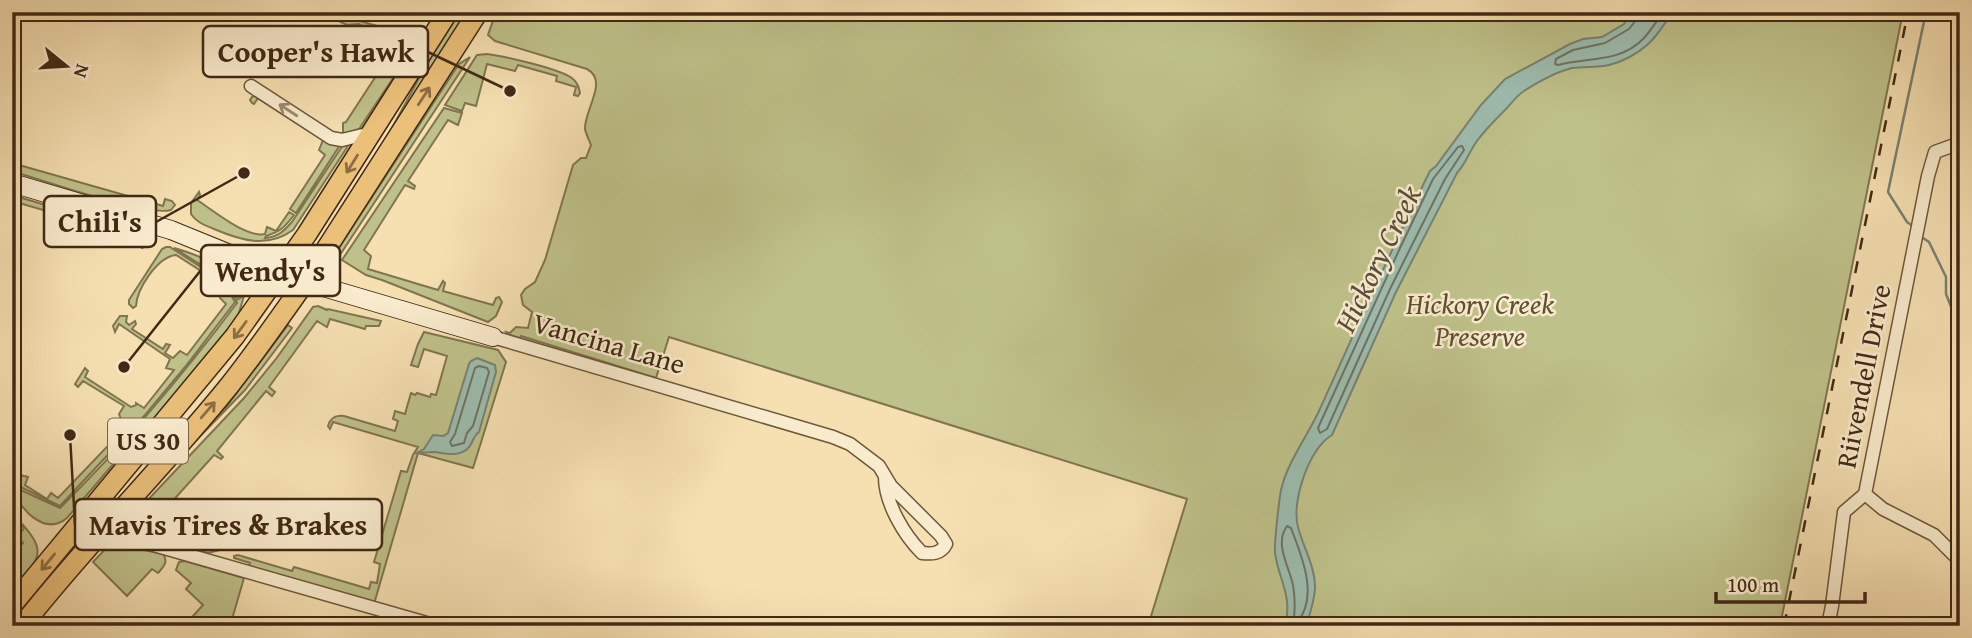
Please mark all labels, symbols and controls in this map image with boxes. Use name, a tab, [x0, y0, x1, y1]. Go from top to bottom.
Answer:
callout: Cooper's Hawk	[203, 26, 428, 77]
text: Cooper's Hawk	[218, 29, 415, 73]
north arrow	[32, 32, 102, 102]
text: N	[67, 61, 97, 82]
one-way arrow	[417, 87, 431, 106]
one-way arrow	[279, 103, 299, 117]
one-way arrow	[345, 153, 359, 173]
water label: Hickory Creek	[1322, 177, 1432, 340]
callout: Chili's	[44, 196, 156, 247]
text: Chili's	[58, 199, 142, 243]
callout: Wendy's	[201, 245, 340, 296]
text: Wendy's	[215, 248, 325, 292]
street label: Riivendell Drive	[1825, 280, 1900, 471]
park label: Hickory Creek Preserve	[1405, 283, 1554, 356]
street label: Vancina Lane	[528, 301, 690, 384]
one-way arrow	[233, 320, 247, 339]
one-way arrow	[200, 401, 216, 419]
road number: US 30	[108, 418, 188, 463]
callout: Mavis Tires & Brakes	[75, 499, 382, 550]
text: Mavis Tires & Brakes	[89, 502, 367, 546]
one-way arrow	[41, 552, 56, 570]
scale bar	[1716, 561, 1865, 605]
text: 100 m	[1727, 569, 1779, 600]

